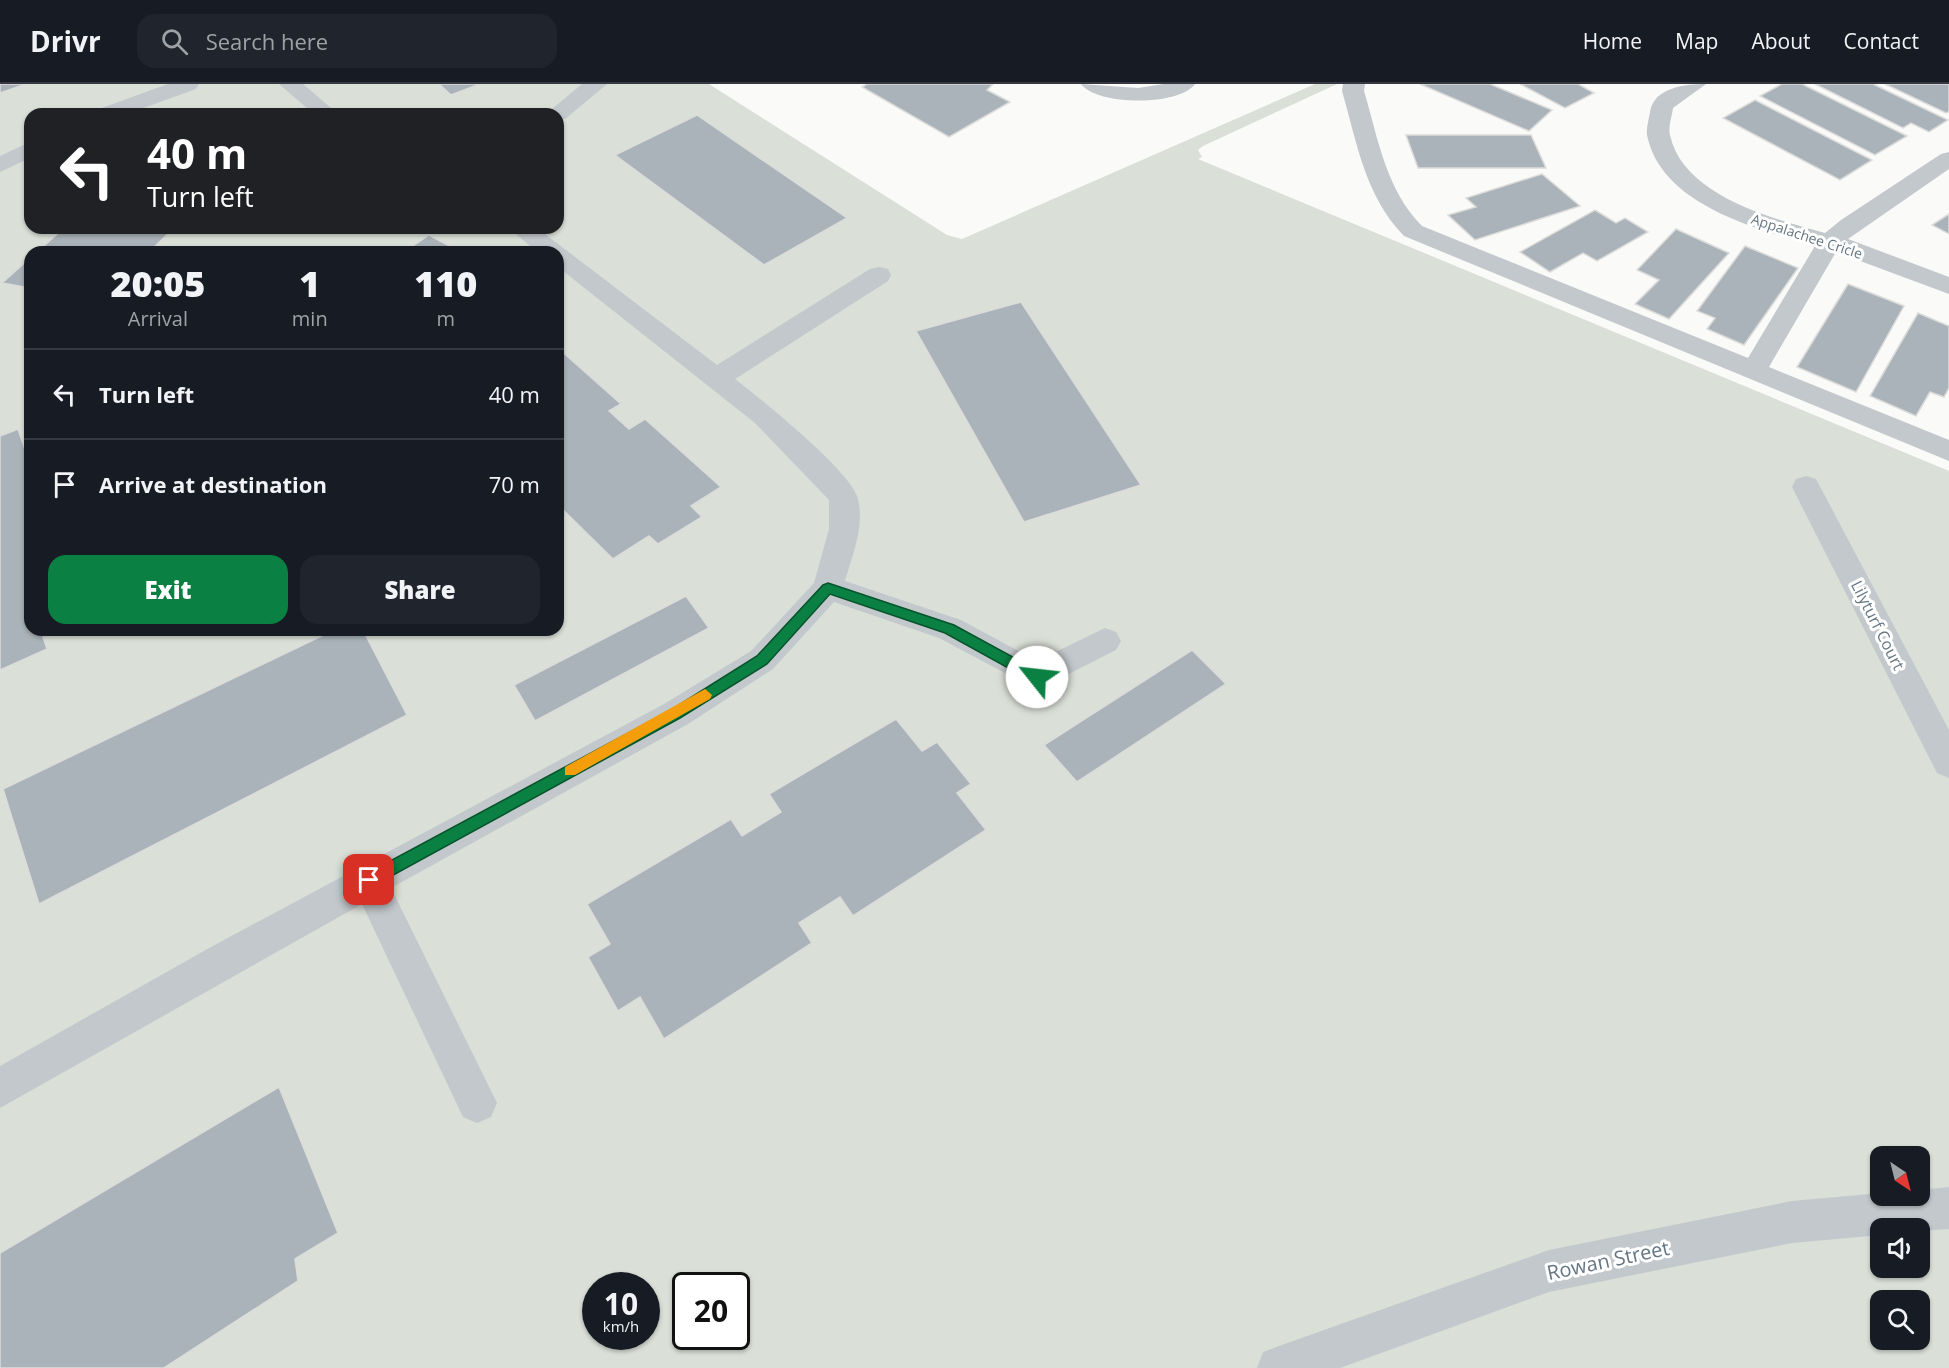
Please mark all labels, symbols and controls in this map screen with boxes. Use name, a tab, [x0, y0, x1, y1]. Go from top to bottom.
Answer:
search box	[137, 14, 557, 68]
text: Drivr	[30, 22, 101, 60]
icon: search	[158, 25, 191, 58]
text: Search here	[206, 26, 328, 56]
text: Home	[1583, 27, 1642, 55]
text: Map	[1675, 27, 1718, 55]
text: About	[1751, 27, 1811, 55]
text: Contact	[1844, 27, 1919, 55]
text: 40 m	[147, 124, 247, 181]
icon: left	[48, 132, 126, 210]
text: Turn left	[147, 178, 254, 215]
street label: Appalachee Cricle	[1749, 209, 1865, 263]
text: 20:05	[111, 259, 205, 308]
text: 1	[299, 259, 320, 308]
text: 110	[414, 259, 477, 308]
text: Arrival	[128, 305, 188, 332]
text: min	[292, 305, 328, 332]
text: m	[437, 305, 455, 332]
icon: left	[48, 378, 81, 411]
text: Turn left	[99, 379, 194, 409]
text: 40 m	[489, 379, 540, 409]
icon: arrive	[48, 468, 81, 501]
text: Arrive at destination	[99, 469, 327, 499]
text: 70 m	[489, 469, 540, 499]
button: Exit	[48, 555, 288, 624]
button: Share	[300, 555, 540, 624]
street label: Lilyturf Court	[1846, 576, 1910, 674]
position arrow	[1005, 645, 1069, 709]
pin	[343, 854, 394, 905]
icon: arrive	[352, 863, 385, 896]
north arrow	[1870, 1146, 1930, 1206]
map controls	[1870, 1146, 1930, 1350]
button: sound	[1870, 1218, 1930, 1278]
street label: Rowan Street	[1544, 1234, 1672, 1286]
speed limit sign: 20	[672, 1272, 750, 1350]
text: 10	[604, 1283, 638, 1324]
button: search	[1870, 1290, 1930, 1350]
text: km/h	[603, 1316, 639, 1336]

